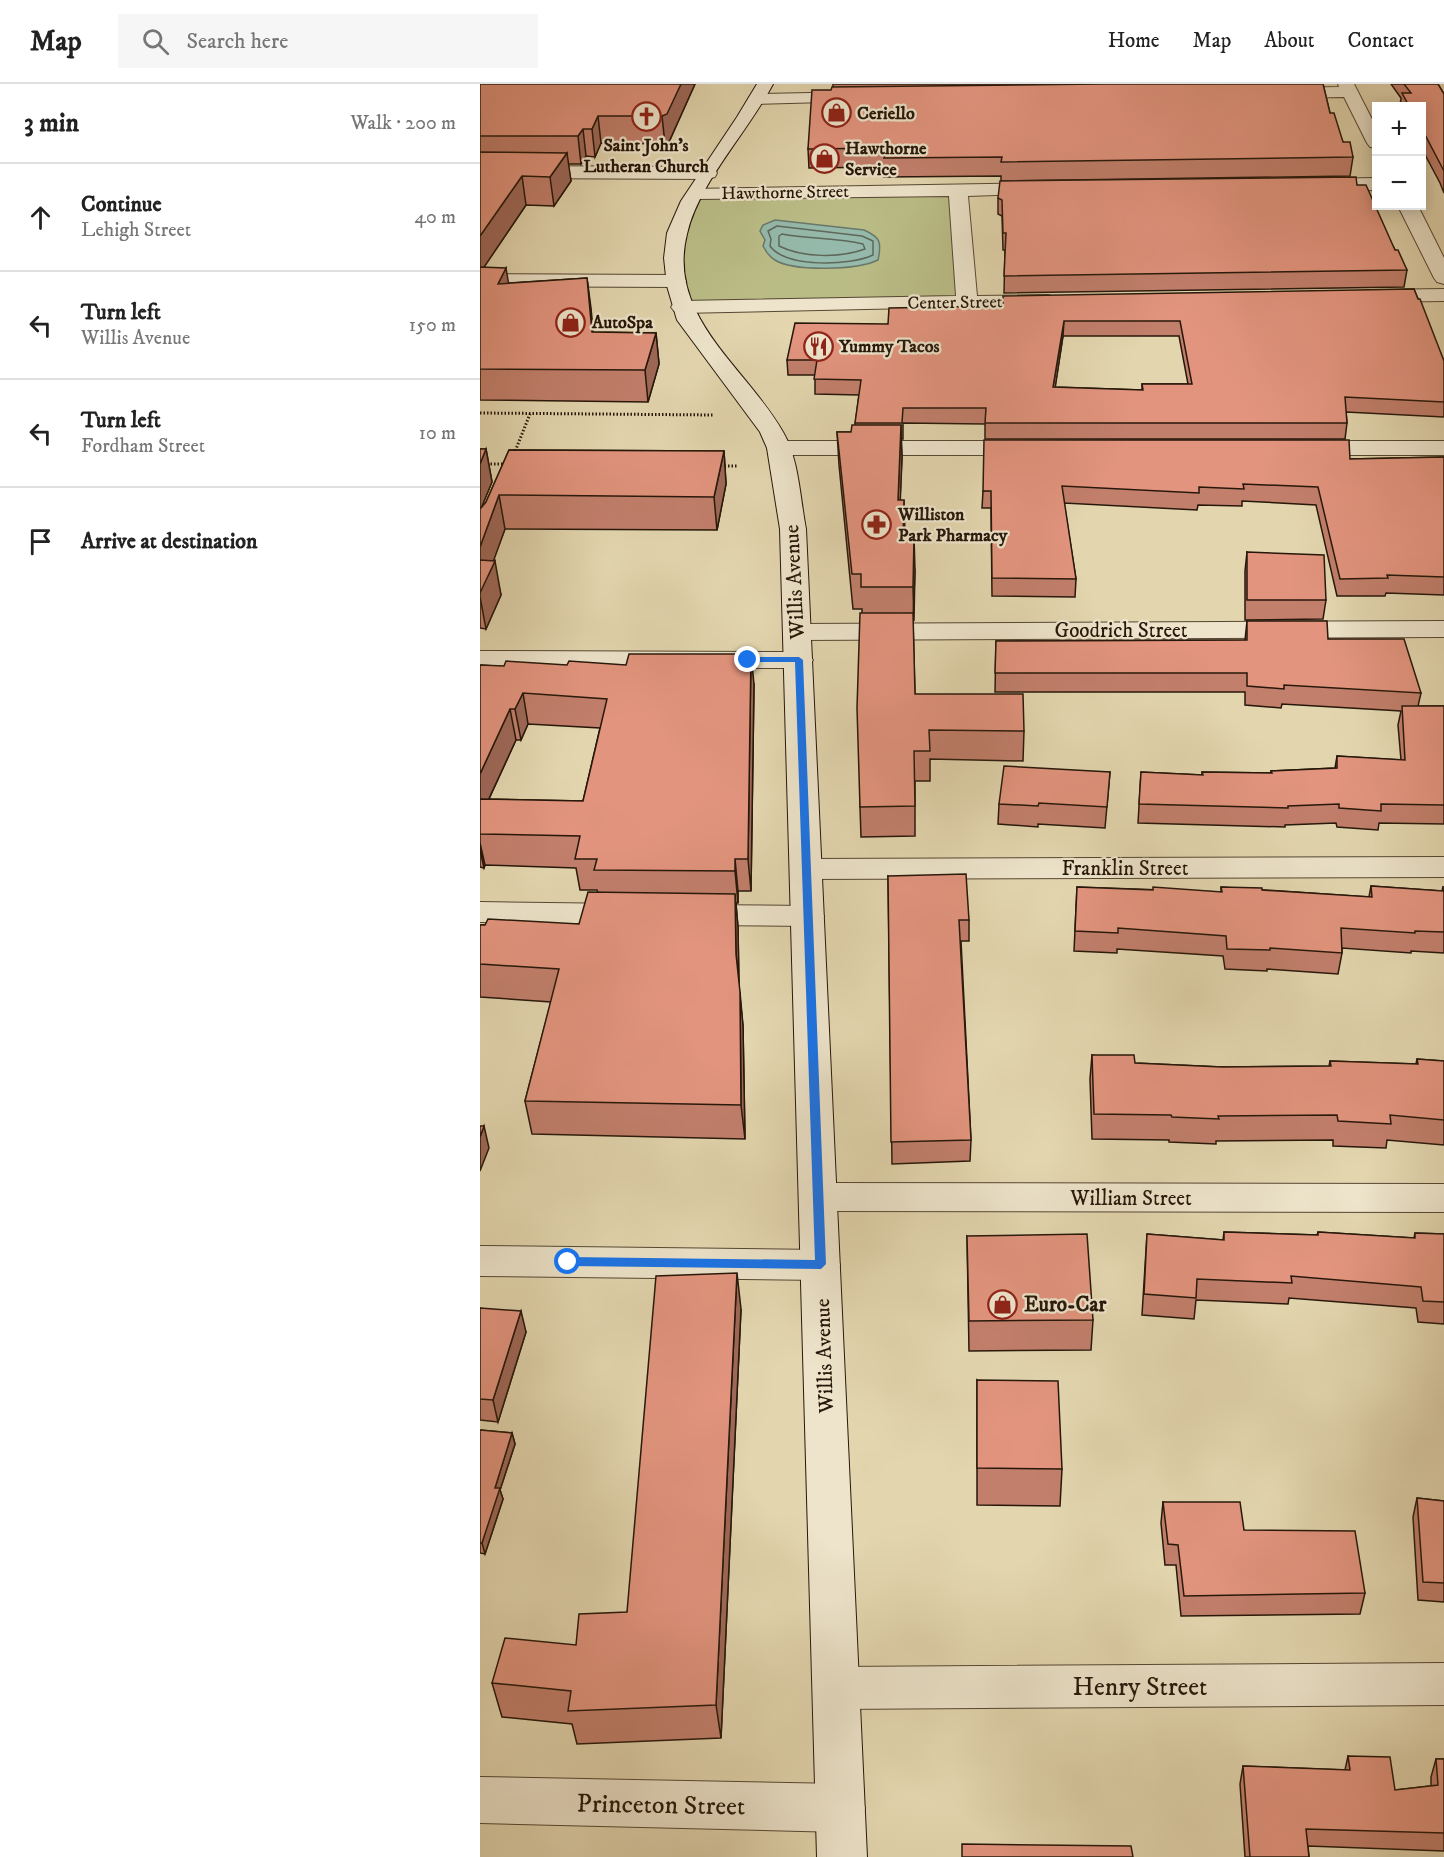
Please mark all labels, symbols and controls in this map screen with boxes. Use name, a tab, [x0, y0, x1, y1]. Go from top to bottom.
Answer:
search box	[118, 14, 538, 68]
text: Map	[30, 24, 82, 59]
icon: search	[139, 25, 172, 58]
text: Search here	[187, 28, 288, 55]
text: Home	[1108, 28, 1160, 54]
text: Map	[1193, 28, 1231, 54]
text: About	[1264, 28, 1315, 54]
text: Contact	[1348, 28, 1414, 54]
shop icon: Ceriello	[820, 97, 852, 129]
church icon: Saint John's Lutheran Church	[630, 100, 662, 132]
map controls	[1372, 102, 1426, 210]
button: +	[1372, 102, 1426, 156]
place label: Ceriello	[857, 103, 915, 125]
text: 3 min	[24, 107, 79, 140]
text: Walk · 200 m	[350, 111, 456, 136]
place label: Saint John's Lutheran Church	[583, 135, 709, 178]
place label: Hawthorne Service	[845, 138, 927, 181]
shop icon: Hawthorne Service	[808, 142, 840, 174]
button: −	[1372, 156, 1426, 210]
street label: Hawthorne Street	[721, 181, 849, 205]
text: Continue	[81, 191, 162, 218]
icon: ahead	[24, 201, 57, 234]
text: 40 m	[414, 205, 456, 230]
text: Lehigh Street	[81, 218, 191, 243]
street label: Center Street	[907, 291, 1003, 315]
text: Turn left	[81, 299, 161, 326]
shop icon: AutoSpa	[555, 306, 587, 338]
icon: left	[24, 309, 57, 342]
place label: AutoSpa	[591, 312, 653, 334]
text: 150 m	[409, 313, 456, 338]
text: Willis Avenue	[81, 326, 190, 351]
restaurant icon: Yummy Tacos	[802, 330, 834, 362]
place label: Yummy Tacos	[838, 336, 939, 358]
text: Turn left	[81, 407, 161, 434]
icon: left	[24, 417, 57, 450]
text: 10 m	[419, 421, 456, 446]
text: Fordham Street	[81, 434, 205, 459]
place label: Williston Park Pharmacy	[897, 504, 1008, 547]
pharmacy icon: Williston Park Pharmacy	[861, 508, 893, 540]
street label: Willis Avenue	[779, 524, 811, 641]
icon: arrive	[24, 525, 57, 558]
text: Arrive at destination	[81, 528, 258, 555]
street label: Goodrich Street	[1054, 618, 1188, 644]
route end	[734, 646, 760, 672]
street label: Franklin Street	[1062, 856, 1189, 882]
street label: William Street	[1069, 1186, 1192, 1212]
route start	[554, 1248, 580, 1274]
shop icon: Euro-Car	[987, 1288, 1019, 1320]
place label: Euro-Car	[1024, 1292, 1107, 1318]
street label: Willis Avenue	[810, 1298, 840, 1415]
street label: Henry Street	[1073, 1671, 1207, 1704]
street label: Princeton Street	[576, 1788, 746, 1823]

